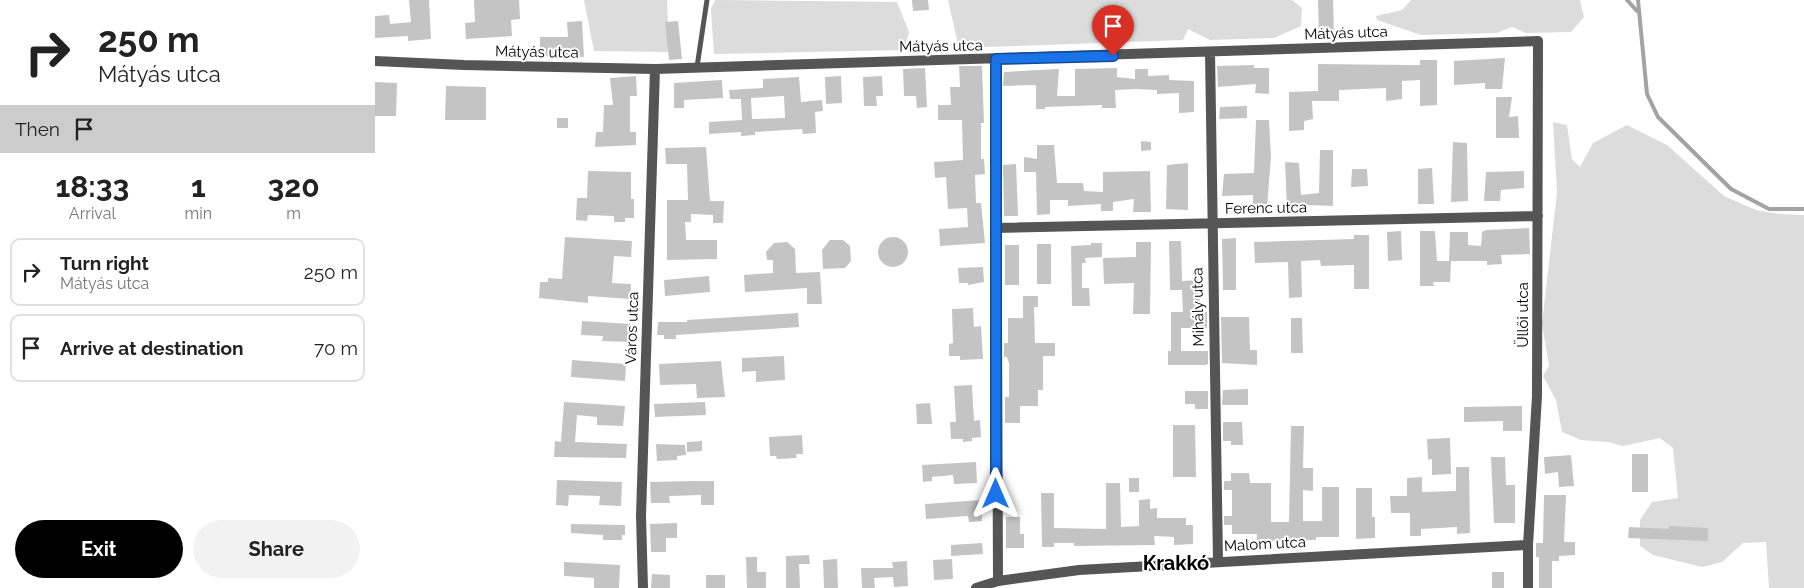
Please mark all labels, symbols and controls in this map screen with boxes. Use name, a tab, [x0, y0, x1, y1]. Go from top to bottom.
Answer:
pin	[1092, 5, 1134, 56]
icon: arrive	[1099, 12, 1127, 40]
text: 250 m	[98, 19, 200, 60]
icon: right	[15, 20, 80, 85]
street label: Mátyás utca	[1304, 23, 1388, 43]
street label: Mátyás utca	[899, 36, 983, 56]
street label: Mátyás utca	[495, 42, 579, 62]
text: Mátyás utca	[98, 61, 221, 87]
icon: arrive	[70, 115, 98, 143]
text: Then	[15, 118, 60, 140]
text: 18:33	[55, 169, 129, 204]
text: 1	[191, 169, 206, 204]
text: 320	[268, 169, 320, 204]
street label: Ferenc utca	[1225, 198, 1307, 218]
text: Arrival	[69, 204, 116, 223]
text: min	[185, 204, 212, 223]
text: m	[286, 204, 301, 223]
text: Turn right	[60, 252, 149, 274]
icon: right	[17, 258, 45, 286]
text: 250 m	[304, 261, 358, 283]
street label: Mihály utca	[1188, 267, 1208, 347]
text: Mátyás utca	[60, 274, 149, 293]
street label: Üllői utca	[1513, 282, 1532, 348]
street label: Város utca	[622, 291, 642, 365]
icon: arrive	[17, 334, 45, 362]
text: Arrive at destination	[60, 337, 244, 359]
text: 70 m	[314, 337, 358, 359]
position arrow	[969, 467, 1021, 519]
button: Exit	[15, 520, 183, 578]
button: Share	[193, 520, 360, 578]
street label: Malom utca	[1224, 533, 1306, 555]
district label: Krakkó	[1143, 551, 1209, 575]

